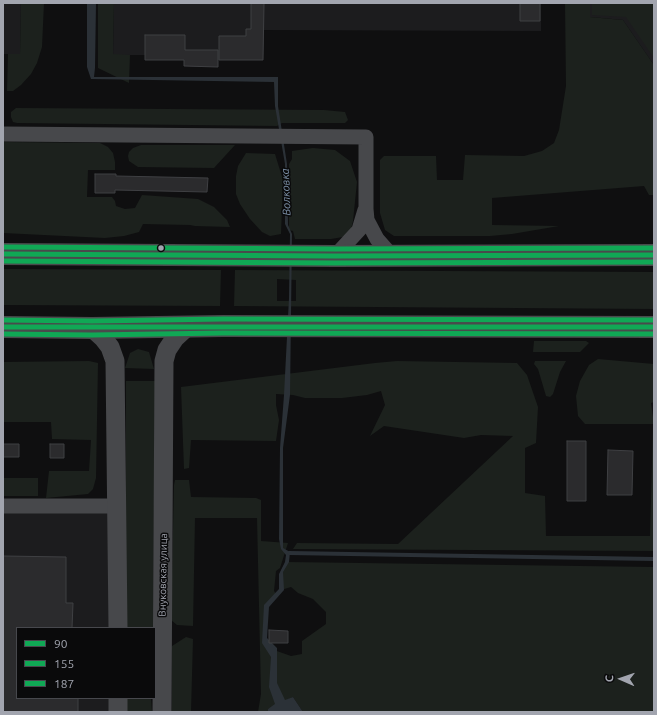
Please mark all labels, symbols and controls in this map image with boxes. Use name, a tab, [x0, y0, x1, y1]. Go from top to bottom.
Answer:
water label: Волковка	[279, 168, 293, 216]
unlabelled marker	[156, 243, 166, 253]
street label: Внуковская улица	[156, 533, 170, 617]
legend	[16, 627, 156, 699]
text: 90	[54, 637, 68, 650]
text: 155	[54, 657, 74, 670]
north arrow	[601, 659, 641, 699]
text: С	[603, 675, 615, 682]
text: 187	[54, 677, 74, 690]

